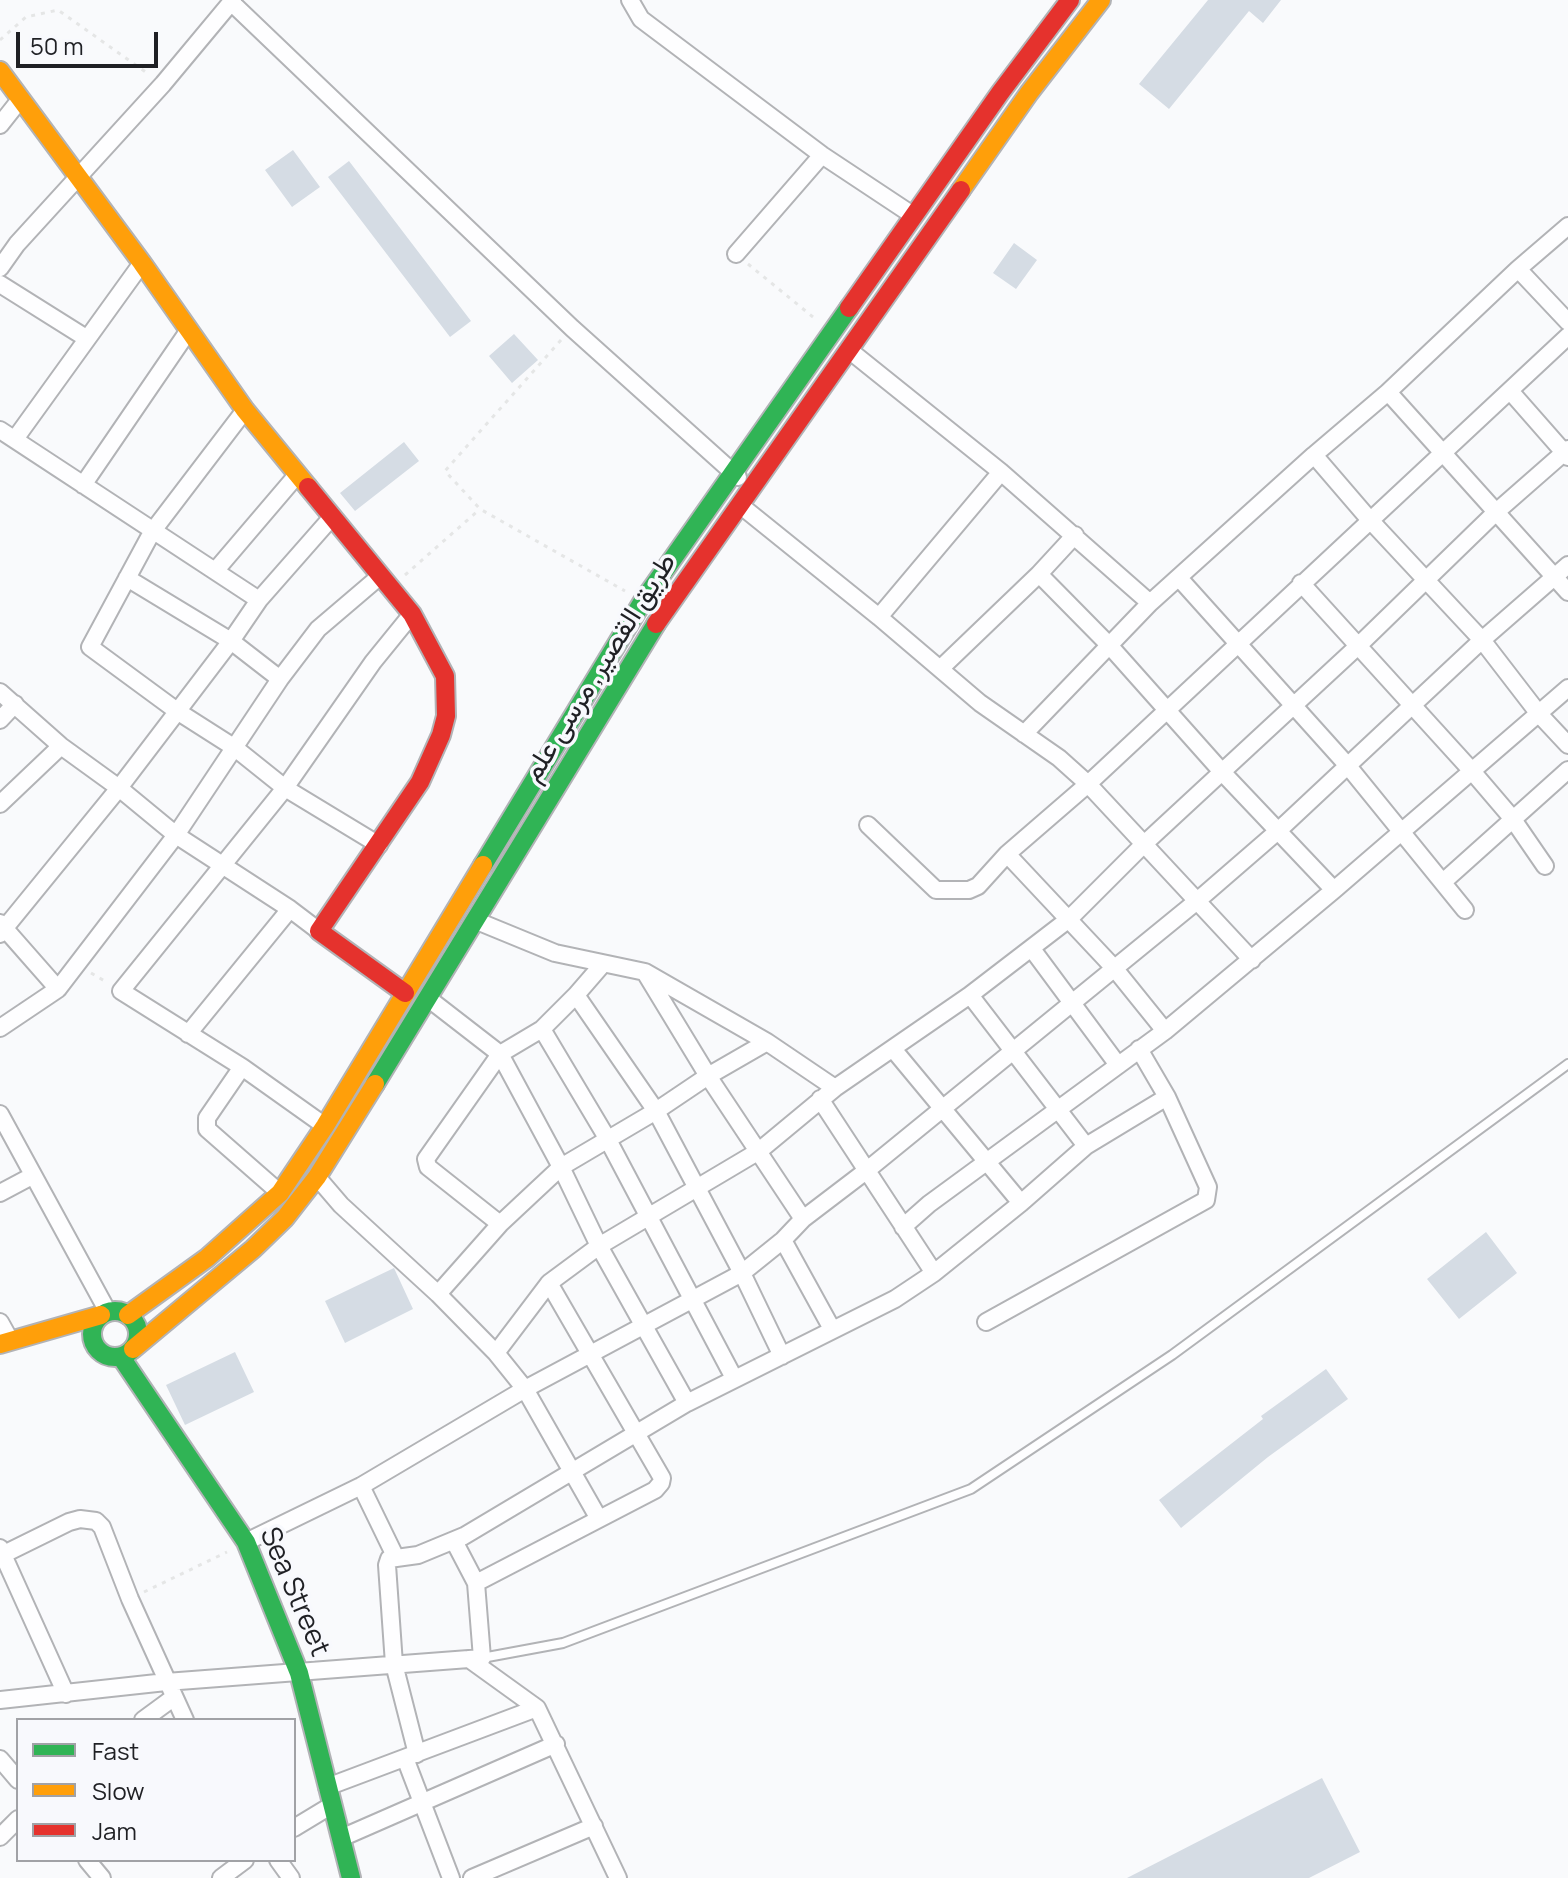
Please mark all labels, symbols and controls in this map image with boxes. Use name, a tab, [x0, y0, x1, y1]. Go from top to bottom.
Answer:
scale bar	[20, 16, 162, 66]
text: 50 m	[30, 29, 84, 62]
street label: طريق القصير, مرسى علم	[516, 548, 684, 788]
street label: Sea Street	[252, 1523, 336, 1661]
legend	[16, 1718, 296, 1862]
text: Fast	[92, 1734, 139, 1767]
text: Slow	[92, 1774, 145, 1807]
text: Jam	[92, 1814, 137, 1847]

